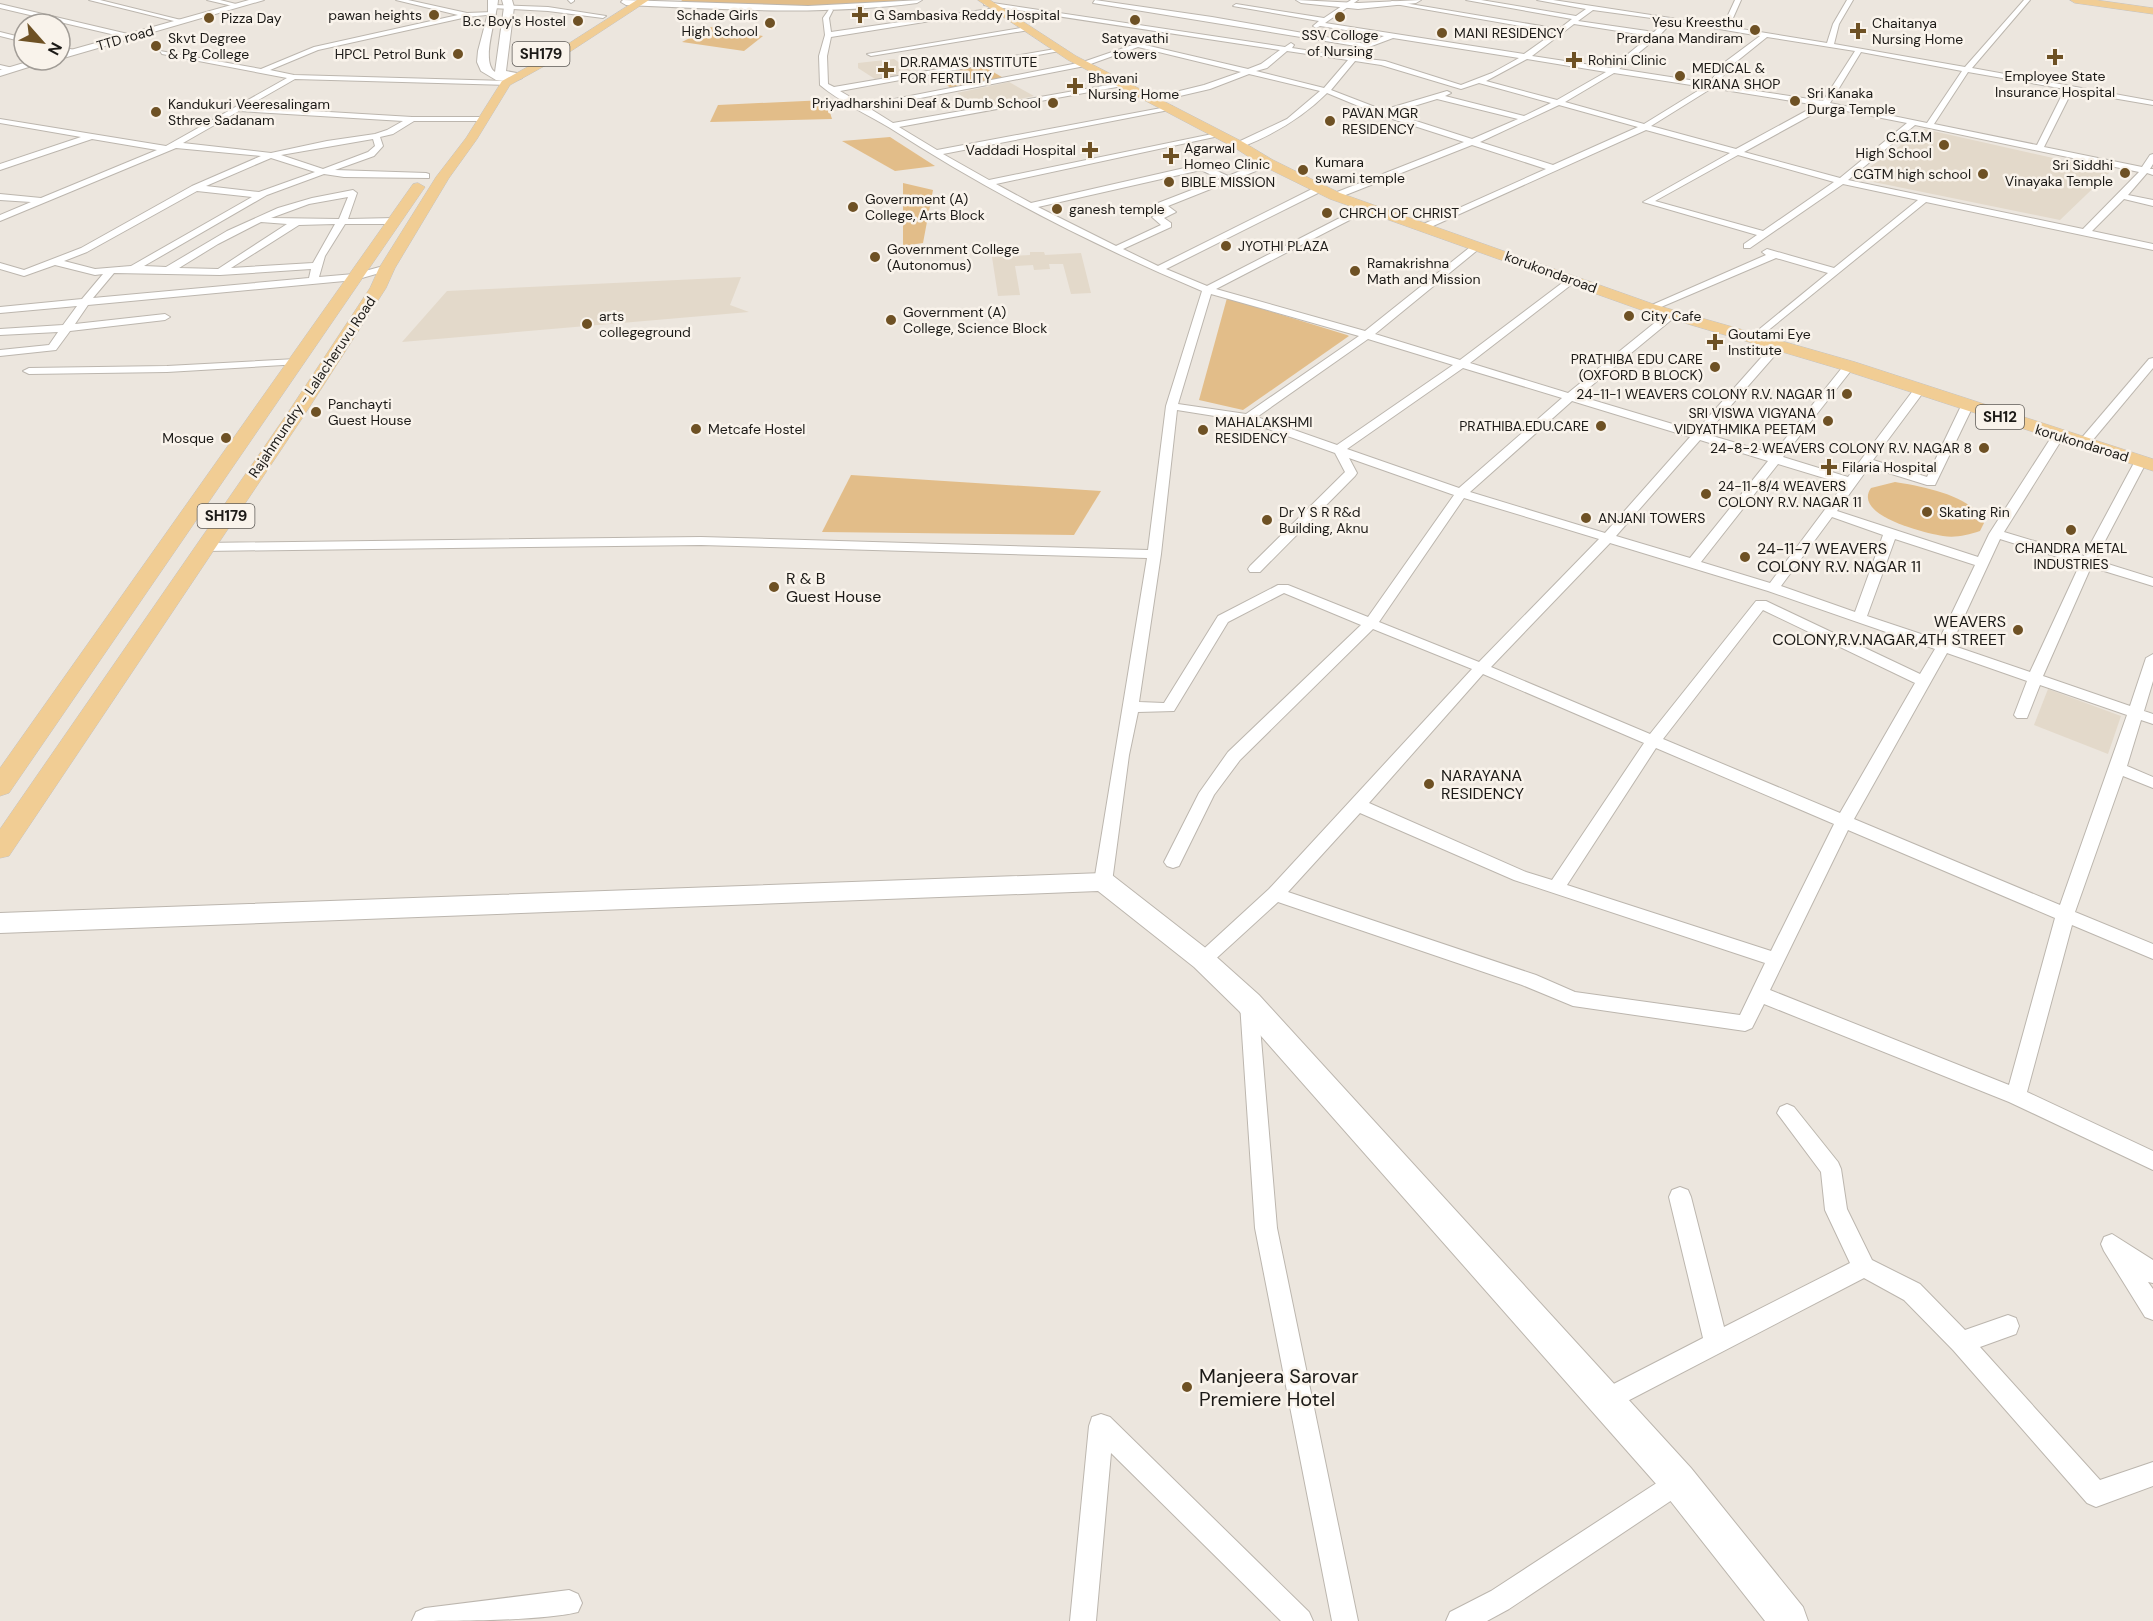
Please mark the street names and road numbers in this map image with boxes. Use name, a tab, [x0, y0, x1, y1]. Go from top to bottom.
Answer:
street label: TTD road	[94, 21, 156, 55]
road number: SH179	[512, 42, 570, 66]
street label: korukondaroad	[1502, 247, 1600, 297]
street label: Rajahmundry - Lalacheruvu Road	[244, 293, 380, 481]
road number: SH12	[1976, 405, 2024, 429]
street label: korukondaroad	[2033, 420, 2131, 466]
road number: SH179	[198, 504, 254, 528]

